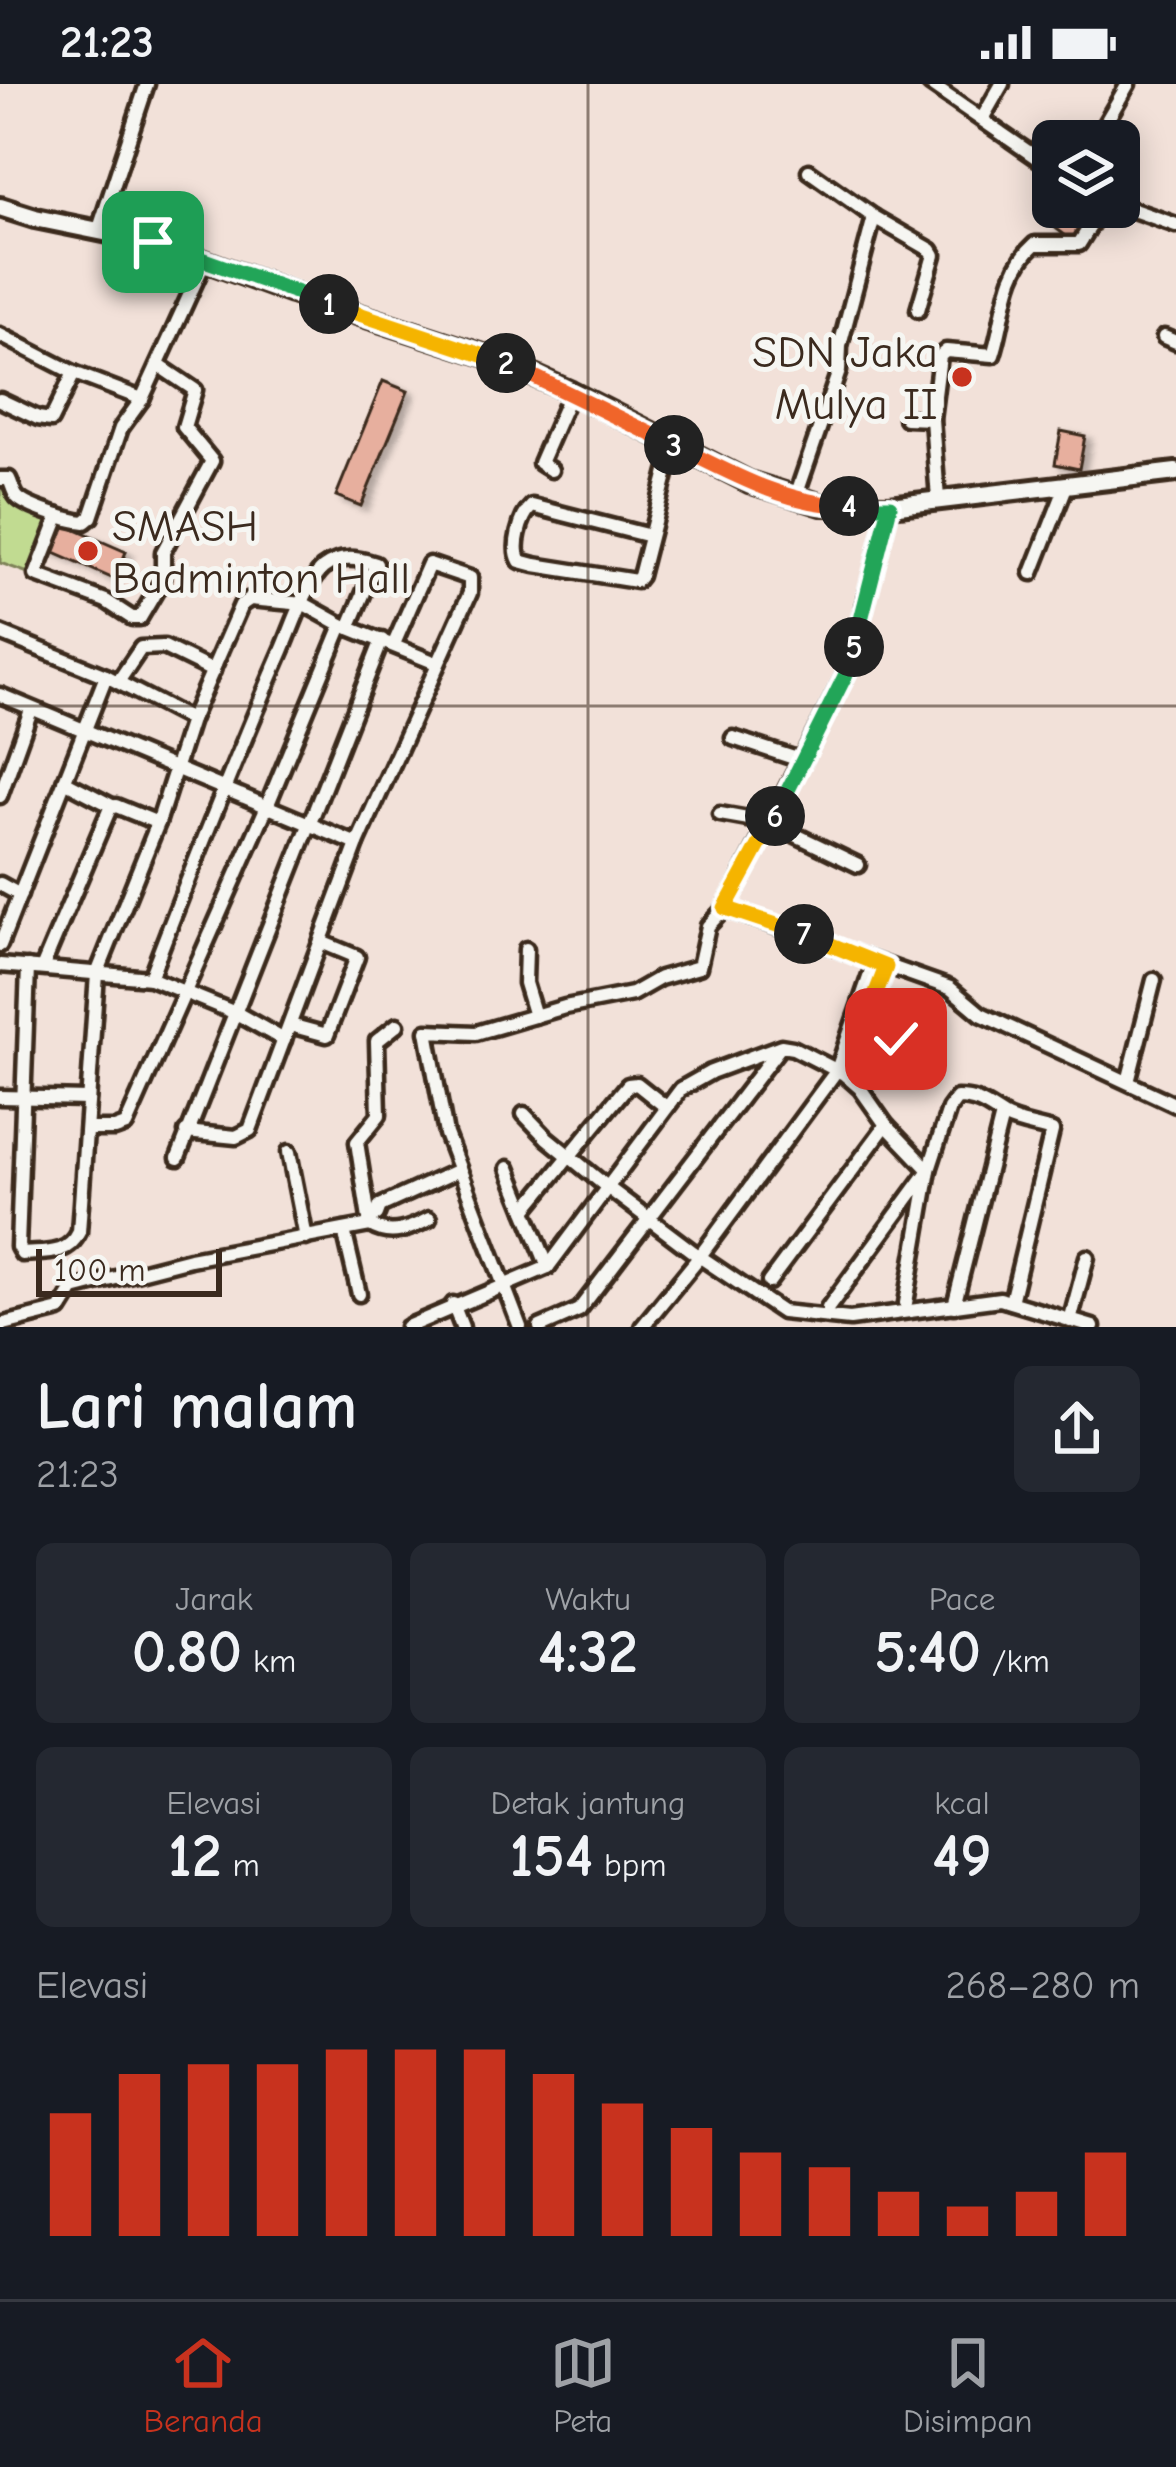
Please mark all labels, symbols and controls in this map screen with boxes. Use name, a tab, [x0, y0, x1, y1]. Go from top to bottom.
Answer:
text: 21:23	[60, 16, 154, 68]
map controls	[1032, 120, 1140, 228]
button: layers	[1032, 120, 1140, 228]
pin	[102, 191, 204, 293]
icon: arrive	[120, 209, 186, 275]
pin: 1	[299, 274, 359, 334]
text: 1	[323, 285, 335, 323]
place label: SDN Jaka Mulya II	[752, 326, 938, 430]
pin: 2	[476, 333, 536, 393]
text: 2	[498, 344, 514, 382]
marker: SDN Jaka Mulya II	[949, 364, 975, 390]
pin: 3	[644, 415, 704, 475]
text: 3	[666, 426, 682, 464]
pin: 4	[819, 476, 879, 536]
text: 4	[841, 487, 857, 525]
place label: SMASH Badminton Hall	[112, 500, 410, 604]
marker: SMASH Badminton Hall	[75, 538, 101, 564]
pin: 5	[824, 617, 884, 677]
text: 5	[845, 628, 863, 666]
pin: 6	[745, 786, 805, 846]
text: 6	[766, 797, 784, 835]
pin: 7	[774, 904, 834, 964]
text: 7	[797, 915, 811, 953]
pin	[845, 988, 947, 1090]
icon: check	[863, 1006, 929, 1072]
scale bar	[36, 1243, 222, 1296]
text: 100 m	[54, 1251, 146, 1289]
button: share	[1014, 1366, 1140, 1492]
text: Lari malam	[36, 1369, 357, 1445]
text: 21:23	[36, 1452, 119, 1497]
text: Jarak	[175, 1580, 253, 1618]
text: Waktu	[545, 1580, 631, 1618]
text: Pace	[929, 1580, 995, 1618]
text: 0.80	[132, 1618, 242, 1687]
text: 4:32	[538, 1618, 638, 1687]
text: 5:40	[874, 1618, 981, 1687]
text: km	[242, 1642, 296, 1680]
text: /km	[981, 1642, 1050, 1680]
text: Elevasi	[166, 1784, 262, 1822]
text: Detak jantung	[491, 1784, 685, 1822]
text: kcal	[934, 1784, 990, 1822]
text: 12	[168, 1822, 222, 1891]
text: 154	[509, 1822, 593, 1891]
text: 49	[932, 1822, 992, 1891]
text: m	[222, 1846, 260, 1884]
text: bpm	[593, 1846, 667, 1884]
text: Elevasi	[36, 1963, 148, 2008]
text: 268–280 m	[945, 1963, 1140, 2008]
tab: Beranda	[144, 2330, 263, 2440]
tab: Peta	[550, 2330, 616, 2440]
tab: Disimpan	[903, 2330, 1032, 2440]

